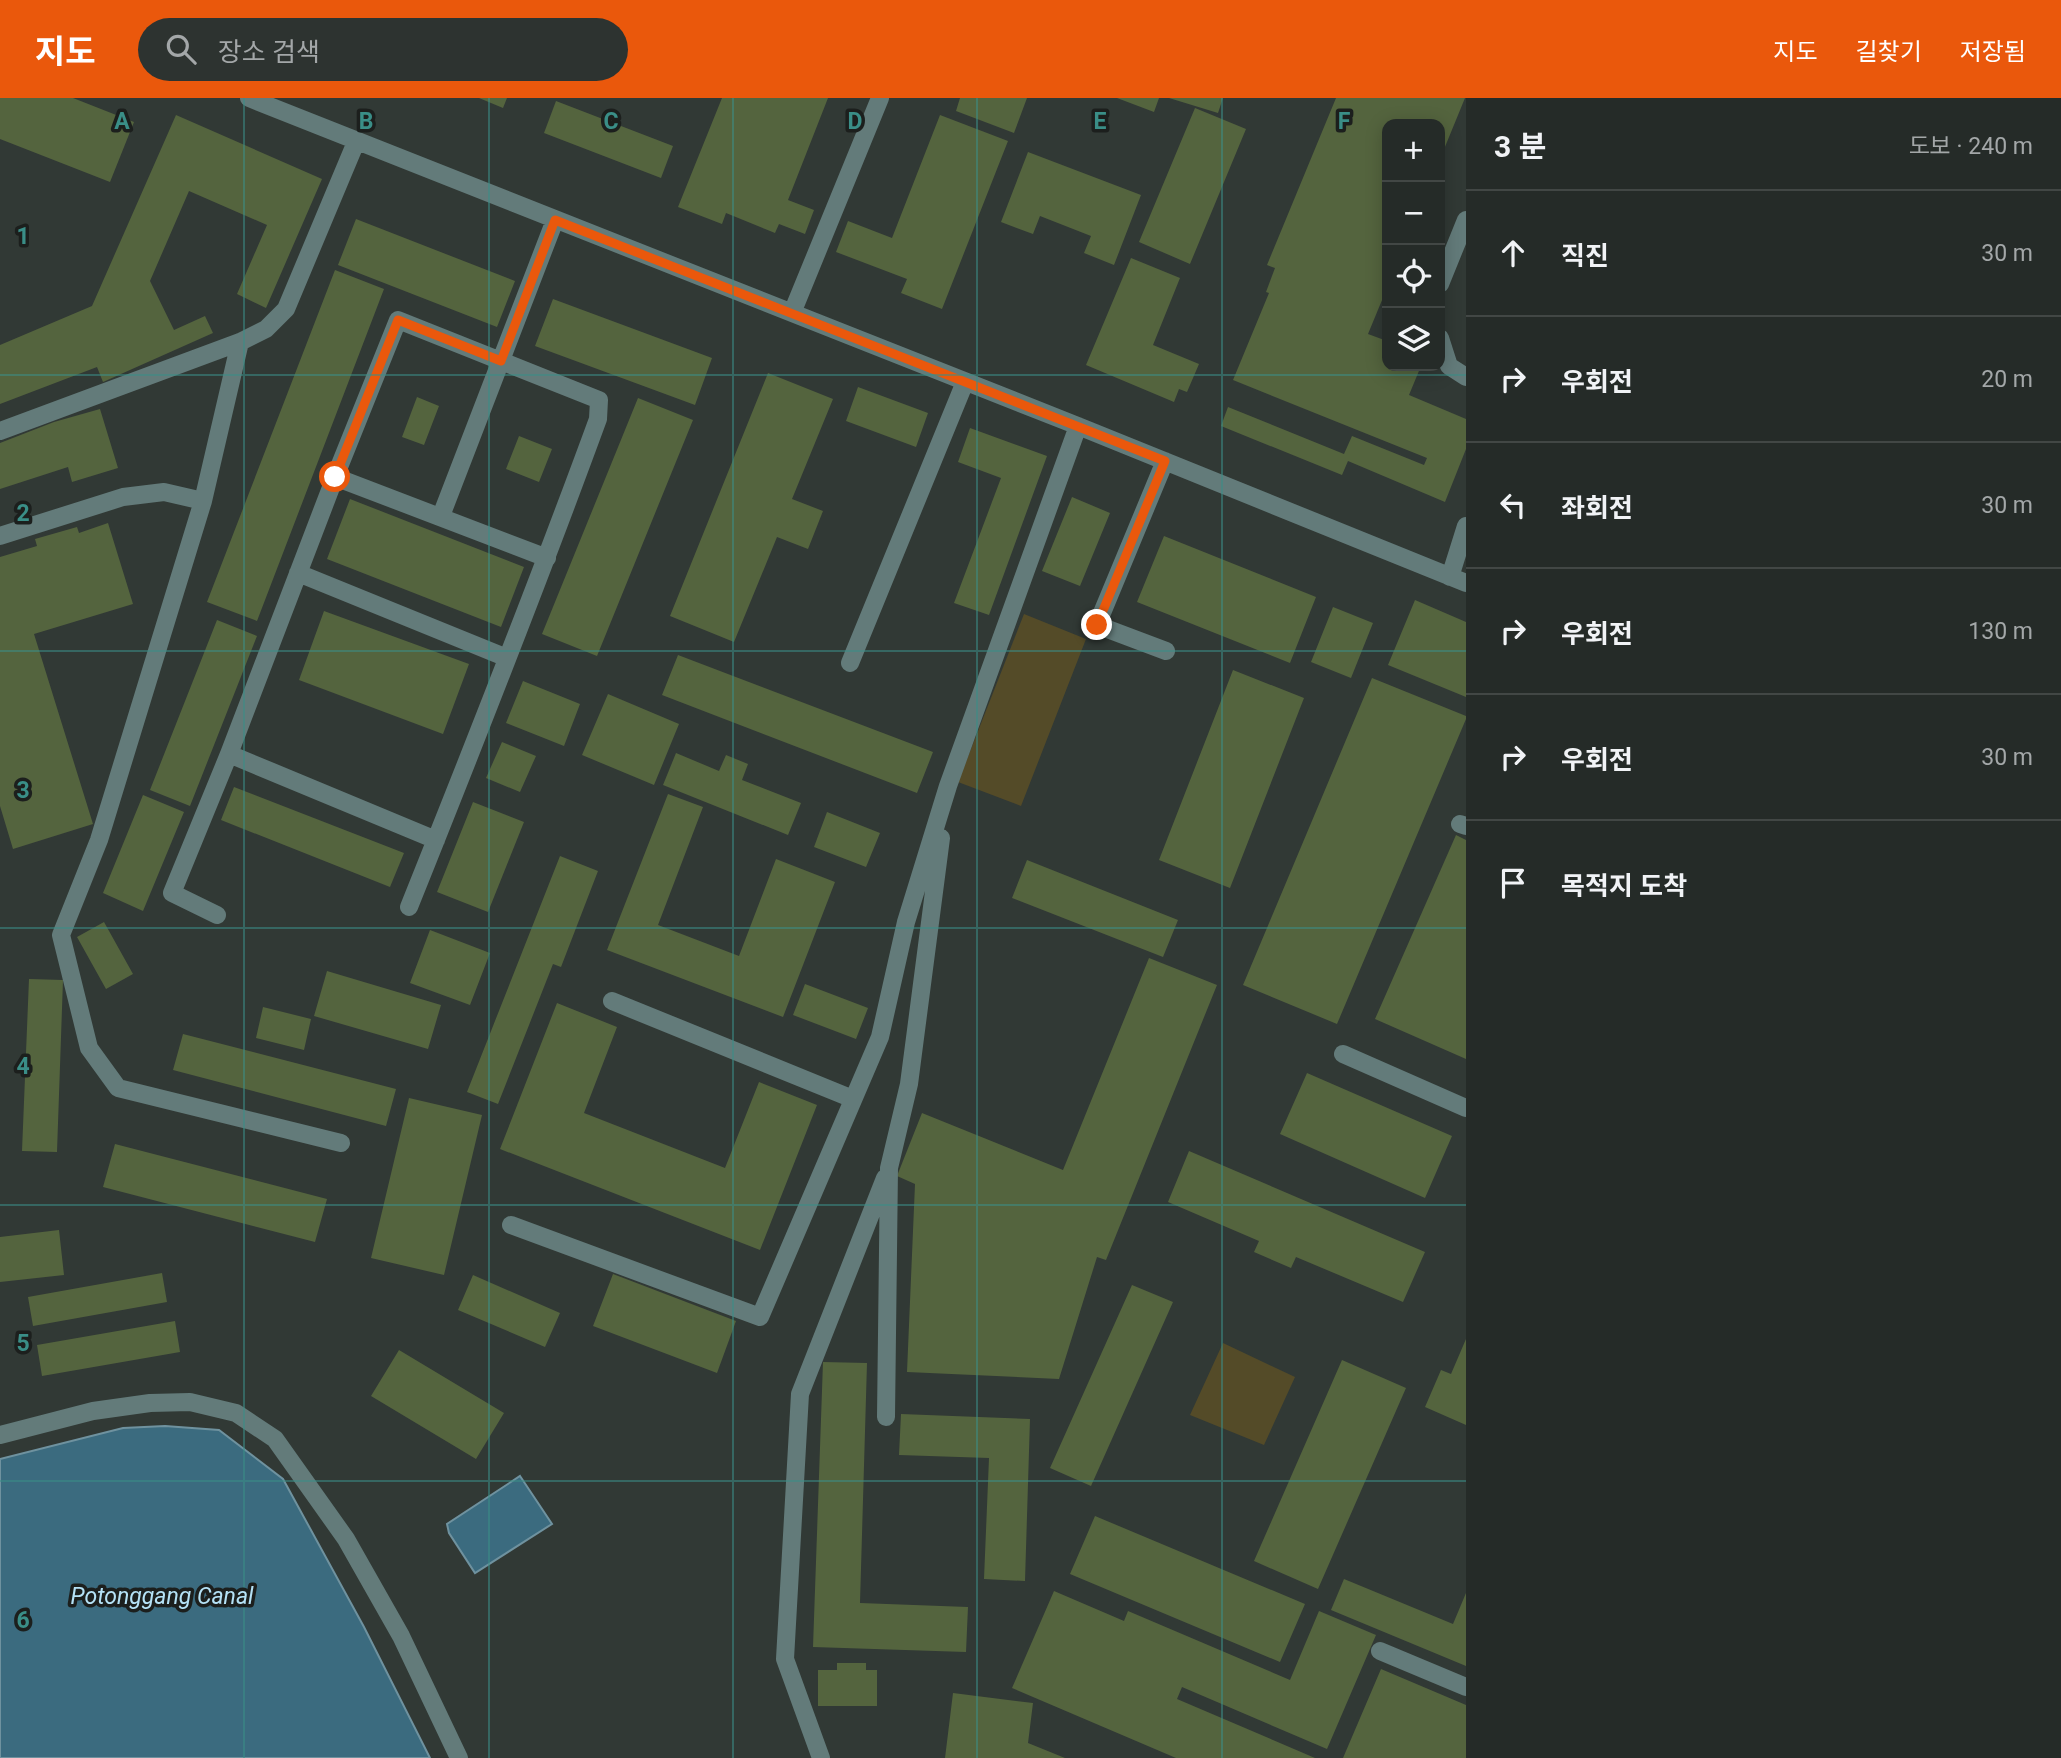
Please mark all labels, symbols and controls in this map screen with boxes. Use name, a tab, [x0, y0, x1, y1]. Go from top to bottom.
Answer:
search box	[138, 18, 628, 81]
icon: search	[162, 30, 200, 68]
text: 지도	[35, 32, 96, 71]
text: 장소 검색	[218, 37, 320, 67]
text: 지도	[1773, 38, 1818, 66]
text: 길찾기	[1856, 38, 1922, 66]
text: 저장됨	[1960, 38, 2026, 66]
text: A	[114, 108, 130, 135]
text: B	[359, 108, 373, 135]
text: C	[603, 108, 619, 135]
text: D	[848, 108, 862, 135]
text: E	[1094, 108, 1107, 135]
text: F	[1338, 108, 1351, 135]
map controls	[1382, 119, 1445, 371]
button: +	[1382, 119, 1445, 182]
text: 3 분	[1494, 129, 1546, 164]
text: 도보 · 240 m	[1909, 133, 2033, 160]
button: −	[1382, 182, 1445, 245]
text: 1	[16, 223, 30, 250]
icon: ahead	[1494, 234, 1532, 272]
text: 30 m	[1981, 240, 2033, 267]
text: 직진	[1561, 241, 1609, 271]
button: locate	[1382, 245, 1445, 308]
button: layers	[1382, 308, 1445, 371]
icon: right	[1494, 360, 1532, 398]
text: 20 m	[1981, 366, 2033, 393]
text: 우회전	[1561, 367, 1633, 397]
route start	[319, 461, 350, 492]
icon: left	[1494, 486, 1532, 524]
text: 30 m	[1981, 492, 2033, 519]
text: 좌회전	[1561, 493, 1633, 523]
text: 2	[16, 500, 30, 527]
route end	[1081, 609, 1112, 640]
icon: right	[1494, 612, 1532, 650]
text: 130 m	[1968, 618, 2033, 645]
text: 우회전	[1561, 619, 1633, 649]
icon: right	[1494, 738, 1532, 776]
text: 30 m	[1981, 744, 2033, 771]
text: 우회전	[1561, 745, 1633, 775]
text: 3	[16, 777, 30, 804]
icon: arrive	[1494, 864, 1532, 902]
text: 목적지 도착	[1561, 871, 1687, 901]
text: 4	[16, 1053, 30, 1080]
text: 5	[16, 1330, 30, 1357]
water label: Potonggang Canal	[70, 1583, 254, 1610]
text: 6	[16, 1607, 30, 1634]

